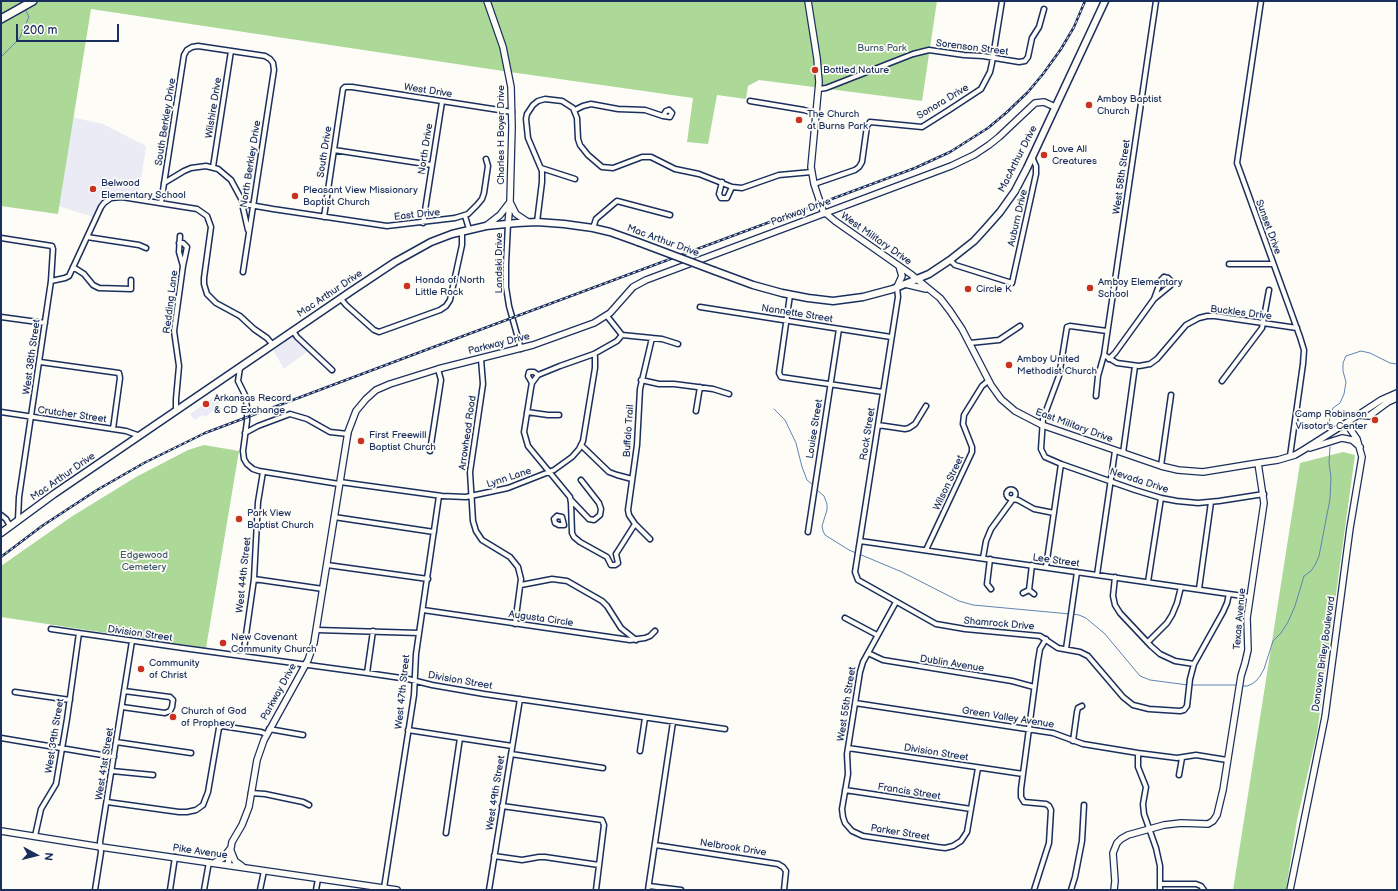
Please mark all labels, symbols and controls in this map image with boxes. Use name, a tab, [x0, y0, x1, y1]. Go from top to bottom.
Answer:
scale bar	[18, 16, 121, 42]
text: 200 m	[23, 23, 57, 38]
street label: Sorenson Street	[935, 38, 1009, 58]
park label: Burns Park	[857, 42, 907, 54]
place label: Bottled Nature	[823, 64, 889, 76]
marker: Bottled Nature	[810, 65, 820, 75]
street label: South Berkley Drive	[153, 77, 179, 167]
street label: Wilshire Drive	[203, 77, 225, 139]
street label: West Drive	[403, 81, 453, 101]
street label: Sonora Drive	[915, 82, 971, 122]
street label: Charles H Boyer Drive	[495, 85, 507, 185]
place label: Amboy Baptist Church	[1097, 93, 1161, 116]
marker: Amboy Baptist Church	[1084, 100, 1094, 110]
place label: The Church at Burns Park	[807, 108, 868, 132]
marker: The Church at Burns Park	[794, 115, 804, 125]
street label: North Berkley Drive	[238, 119, 264, 209]
street label: North Drive	[416, 123, 436, 175]
street label: MacArthur Drive	[996, 124, 1040, 194]
street label: South Drive	[315, 125, 335, 179]
street label: West 58th Street	[1111, 139, 1133, 215]
place label: Love All Creatures	[1052, 143, 1097, 166]
marker: Love All Creatures	[1039, 150, 1049, 160]
place label: Belwood Elementary School	[101, 177, 186, 200]
marker: Belwood Elementary School	[88, 184, 98, 194]
place label: Pleasant View Missionary Baptist Church	[303, 184, 418, 208]
street label: Auburn Drive	[1006, 188, 1030, 248]
marker: Pleasant View Missionary Baptist Church	[290, 191, 300, 201]
street label: Parkway Drive	[769, 196, 833, 228]
street label: Sunset Drive	[1253, 198, 1283, 256]
street label: East Drive	[393, 207, 441, 223]
street label: West Military Drive	[838, 210, 914, 268]
street label: Mac Arthur Drive	[625, 222, 701, 260]
street label: Landski Drive	[493, 233, 505, 293]
street label: Mac Arthur Drive	[295, 268, 365, 320]
street label: Redding Lane	[161, 270, 181, 334]
place label: Honda of North Little Rock	[415, 274, 485, 298]
place label: Amboy Elementary School	[1098, 276, 1182, 300]
marker: Honda of North Little Rock	[402, 281, 412, 291]
place label: Circle K	[976, 283, 1011, 295]
marker: Amboy Elementary School	[1085, 283, 1095, 293]
marker: Circle K	[963, 284, 973, 294]
street label: Nannette Street	[760, 302, 834, 326]
street label: Buckles Drive	[1210, 303, 1272, 323]
street label: West 38th Street	[21, 319, 43, 395]
street label: Parkway Drive	[467, 331, 531, 357]
place label: Amboy United Methodist Church	[1017, 353, 1097, 376]
marker: Amboy United Methodist Church	[1004, 360, 1014, 370]
place label: Arkansas Record & CD Exchange	[214, 392, 291, 416]
street label: Arrowhead Road	[457, 395, 479, 471]
street label: Louise Street	[804, 398, 826, 460]
marker: Arkansas Record & CD Exchange	[201, 399, 211, 409]
street label: Crutcher Street	[37, 404, 107, 426]
street label: Buffalo Trail	[621, 404, 637, 458]
street label: East Military Drive	[1034, 406, 1114, 446]
street label: Rock Street	[858, 407, 878, 461]
place label: Camp Robinson Visotor's Center	[1295, 408, 1367, 432]
marker: Camp Robinson Visotor's Center	[1370, 415, 1380, 425]
place label: First Freewill Baptist Church	[369, 429, 436, 452]
marker: First Freewill Baptist Church	[356, 436, 366, 446]
street label: Mac Arthur Drive	[28, 450, 98, 504]
street label: Wilson Street	[931, 453, 967, 513]
street label: Lynn Lane	[485, 465, 533, 491]
street label: Nevada Drive	[1108, 466, 1170, 496]
place label: Park View Baptist Church	[247, 507, 314, 530]
marker: Park View Baptist Church	[234, 514, 244, 524]
street label: West 44th Street	[234, 537, 254, 613]
park label: Edgewood Cemetery	[120, 549, 168, 572]
street label: Lee Street	[1032, 552, 1080, 570]
street label: Texas Avenue	[1231, 588, 1249, 650]
street label: Donovan Briley Boulevard	[1310, 596, 1338, 712]
street label: Augusta Circle	[508, 609, 574, 629]
street label: Shamrock Drive	[963, 615, 1035, 633]
street label: Division Street	[107, 624, 173, 644]
place label: New Covenant Community Church	[231, 631, 317, 654]
marker: New Covenant Community Church	[218, 638, 228, 648]
street label: Dublin Avenue	[919, 653, 985, 675]
street label: West 47th Street	[393, 654, 413, 730]
place label: Community of Christ	[149, 657, 199, 680]
street label: Parkway Drive	[258, 662, 300, 722]
marker: Community of Christ	[136, 664, 146, 674]
street label: West 55th Street	[835, 666, 859, 742]
street label: Division Street	[427, 669, 493, 693]
street label: West 39th Street	[43, 698, 67, 774]
place label: Church of God of Prophecy	[181, 705, 246, 728]
street label: Green Valley Avenue	[961, 705, 1055, 731]
marker: Church of God of Prophecy	[168, 712, 178, 722]
street label: West 41st Street	[93, 727, 117, 801]
street label: Division Street	[903, 742, 969, 764]
street label: West 49th Street	[484, 755, 508, 831]
street label: Francis Street	[877, 781, 941, 803]
street label: Parker Street	[870, 822, 930, 844]
north arrow	[16, 835, 56, 875]
street label: Nelbrook Drive	[699, 837, 767, 859]
street label: Pike Avenue	[172, 842, 228, 862]
text: N	[41, 852, 55, 861]

